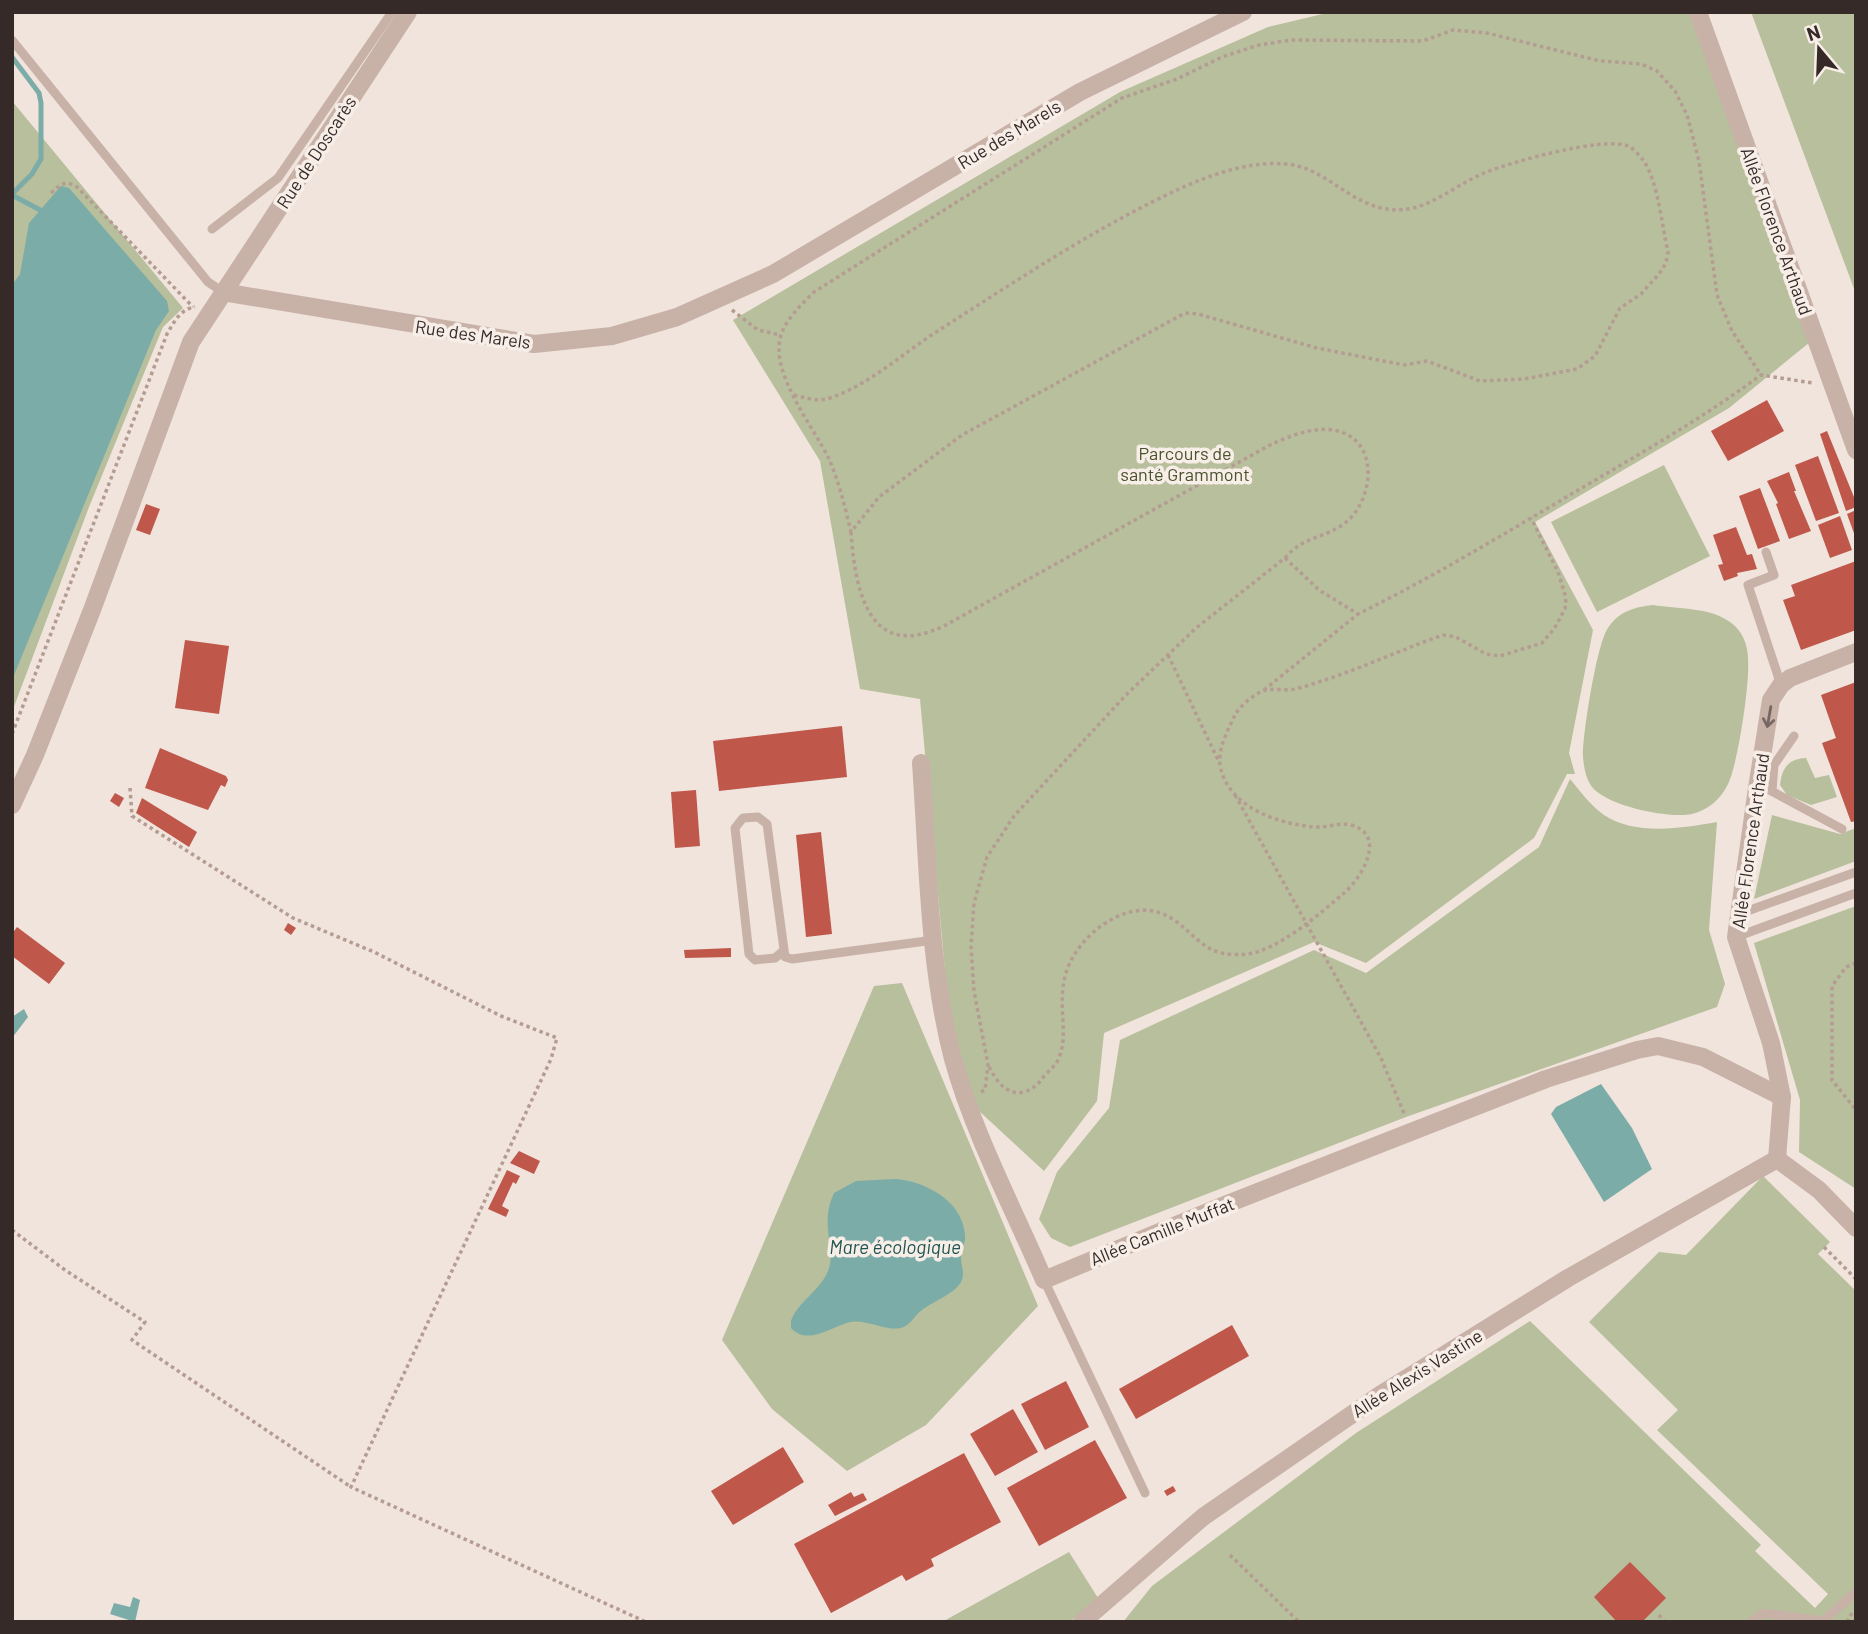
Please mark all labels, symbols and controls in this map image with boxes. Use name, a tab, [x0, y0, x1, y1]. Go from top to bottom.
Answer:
north arrow	[1784, 14, 1854, 84]
text: N	[1804, 20, 1823, 45]
street label: Rue de Doscarès	[271, 92, 361, 212]
street label: Rue des Marels	[953, 95, 1065, 173]
street label: Allée Florence Arthaud	[1736, 144, 1818, 318]
street label: Rue des Marels	[414, 315, 532, 353]
park label: Parcours de santé Grammont	[1120, 442, 1250, 485]
one-way arrow	[1761, 705, 1775, 728]
street label: Allée Florence Arthaud	[1727, 752, 1773, 930]
street label: Allée Camille Muffat	[1087, 1192, 1237, 1270]
water label: Mare écologique	[829, 1235, 961, 1258]
street label: Allée Alexis Vastine	[1348, 1324, 1486, 1422]

